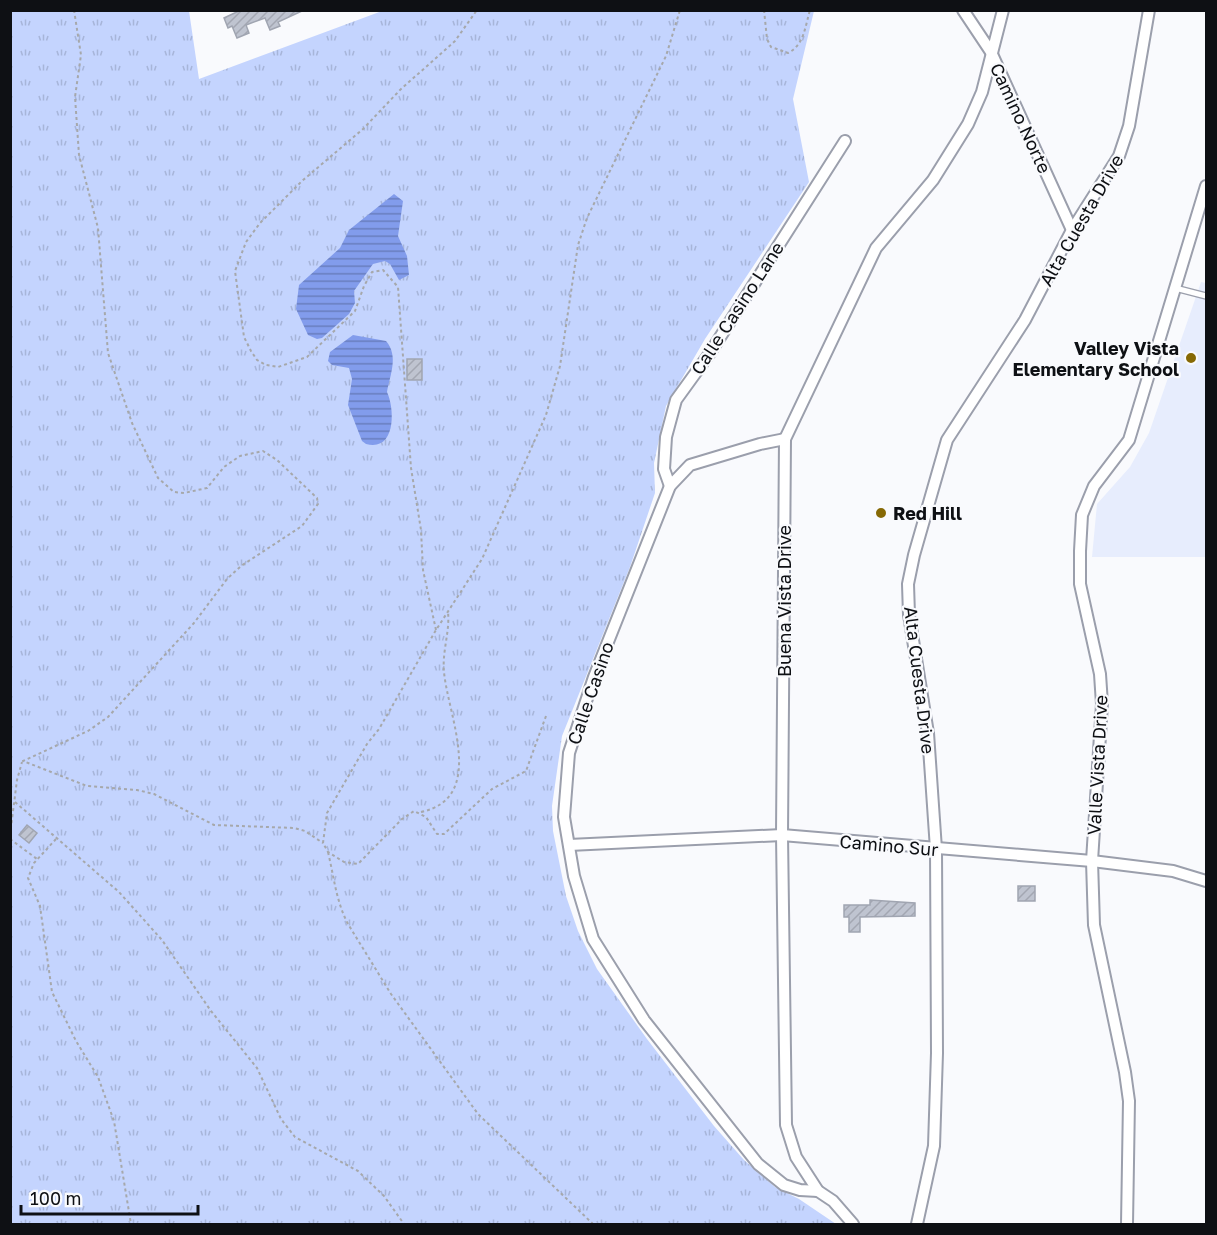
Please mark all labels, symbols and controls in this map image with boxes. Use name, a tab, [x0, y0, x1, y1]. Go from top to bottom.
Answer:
street label: Camino Norte	[986, 59, 1056, 177]
street label: Alta Cuesta Drive	[1034, 150, 1128, 290]
street label: Calle Casino Lane	[686, 237, 788, 379]
place label: Valley Vista Elementary School	[1013, 337, 1179, 380]
marker: Valley Vista Elementary School	[1184, 351, 1198, 365]
place label: Red Hill	[893, 502, 962, 524]
marker: Red Hill	[874, 506, 888, 520]
street label: Buena Vista Drive	[773, 525, 795, 677]
street label: Alta Cuesta Drive	[900, 605, 940, 755]
street label: Calle Casino	[562, 639, 618, 747]
street label: Valle Vista Drive	[1082, 694, 1112, 836]
street label: Camino Sur	[839, 830, 939, 860]
scale bar	[21, 1178, 198, 1216]
text: 100 m	[30, 1187, 81, 1209]

